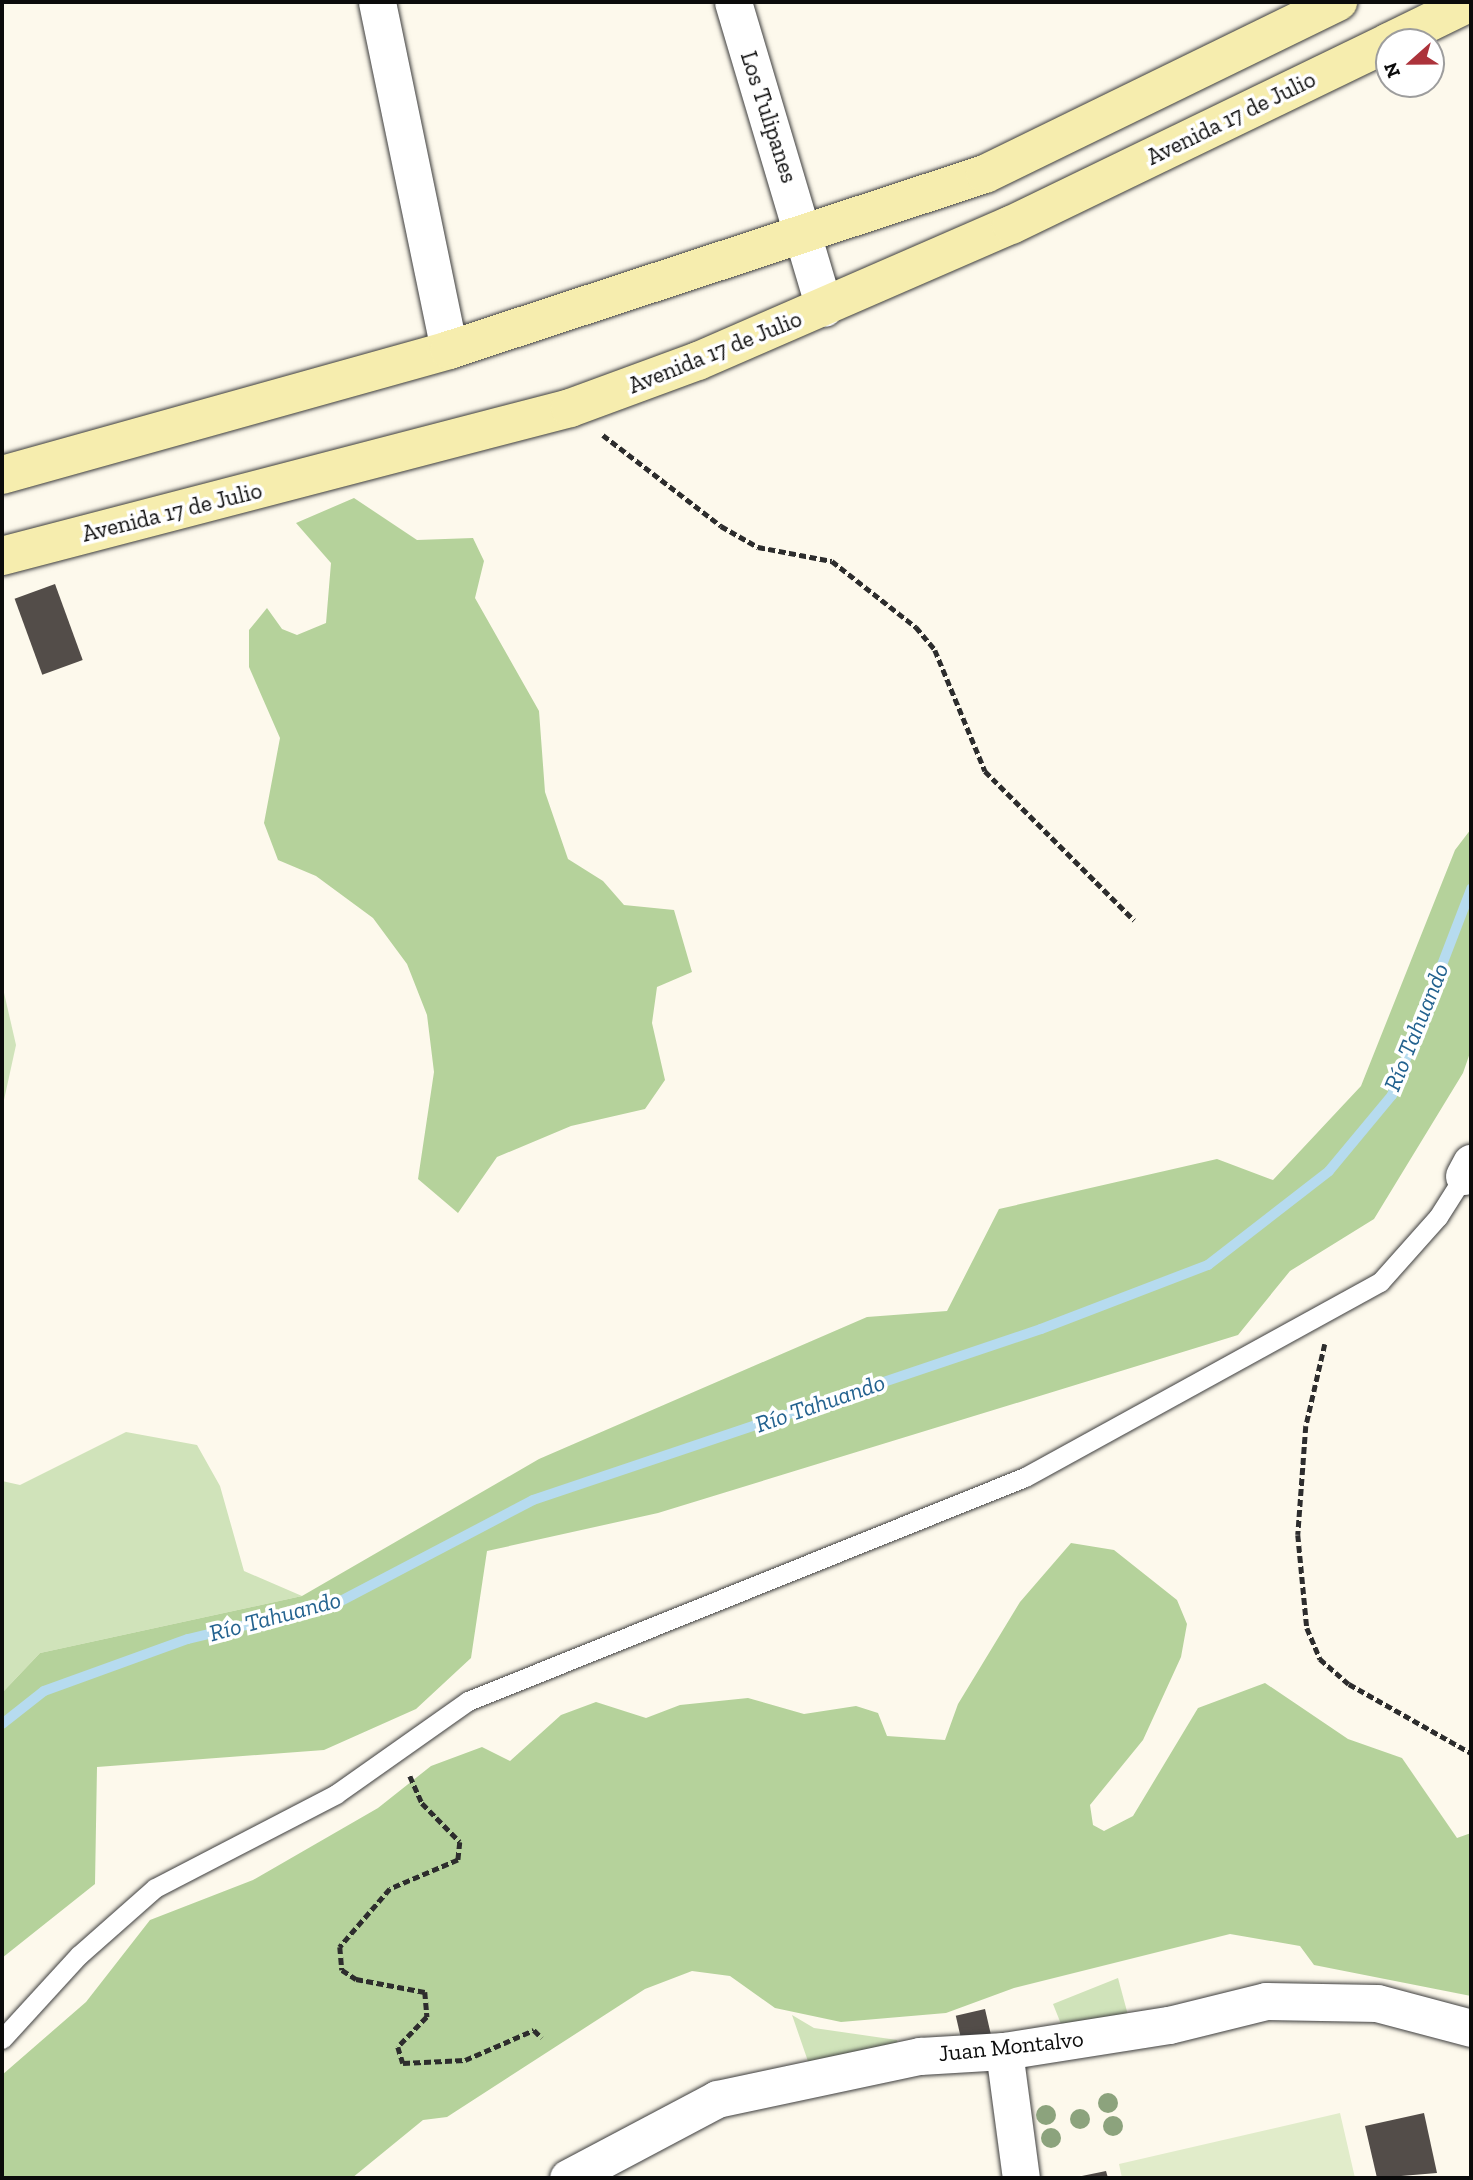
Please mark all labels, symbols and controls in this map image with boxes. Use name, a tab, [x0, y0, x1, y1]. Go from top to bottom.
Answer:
north arrow	[1375, 28, 1445, 98]
street label: Los Tulipanes	[735, 48, 803, 186]
text: N	[1378, 59, 1405, 81]
street label: Avenida 17 de Julio	[1142, 65, 1320, 171]
street label: Avenida 17 de Julio	[624, 305, 806, 399]
street label: Avenida 17 de Julio	[79, 476, 265, 548]
water label: Río Tahuando	[1377, 959, 1455, 1095]
water label: Río Tahuando	[751, 1367, 889, 1439]
water label: Río Tahuando	[206, 1585, 344, 1647]
street label: Juan Montalvo	[937, 2025, 1085, 2067]

